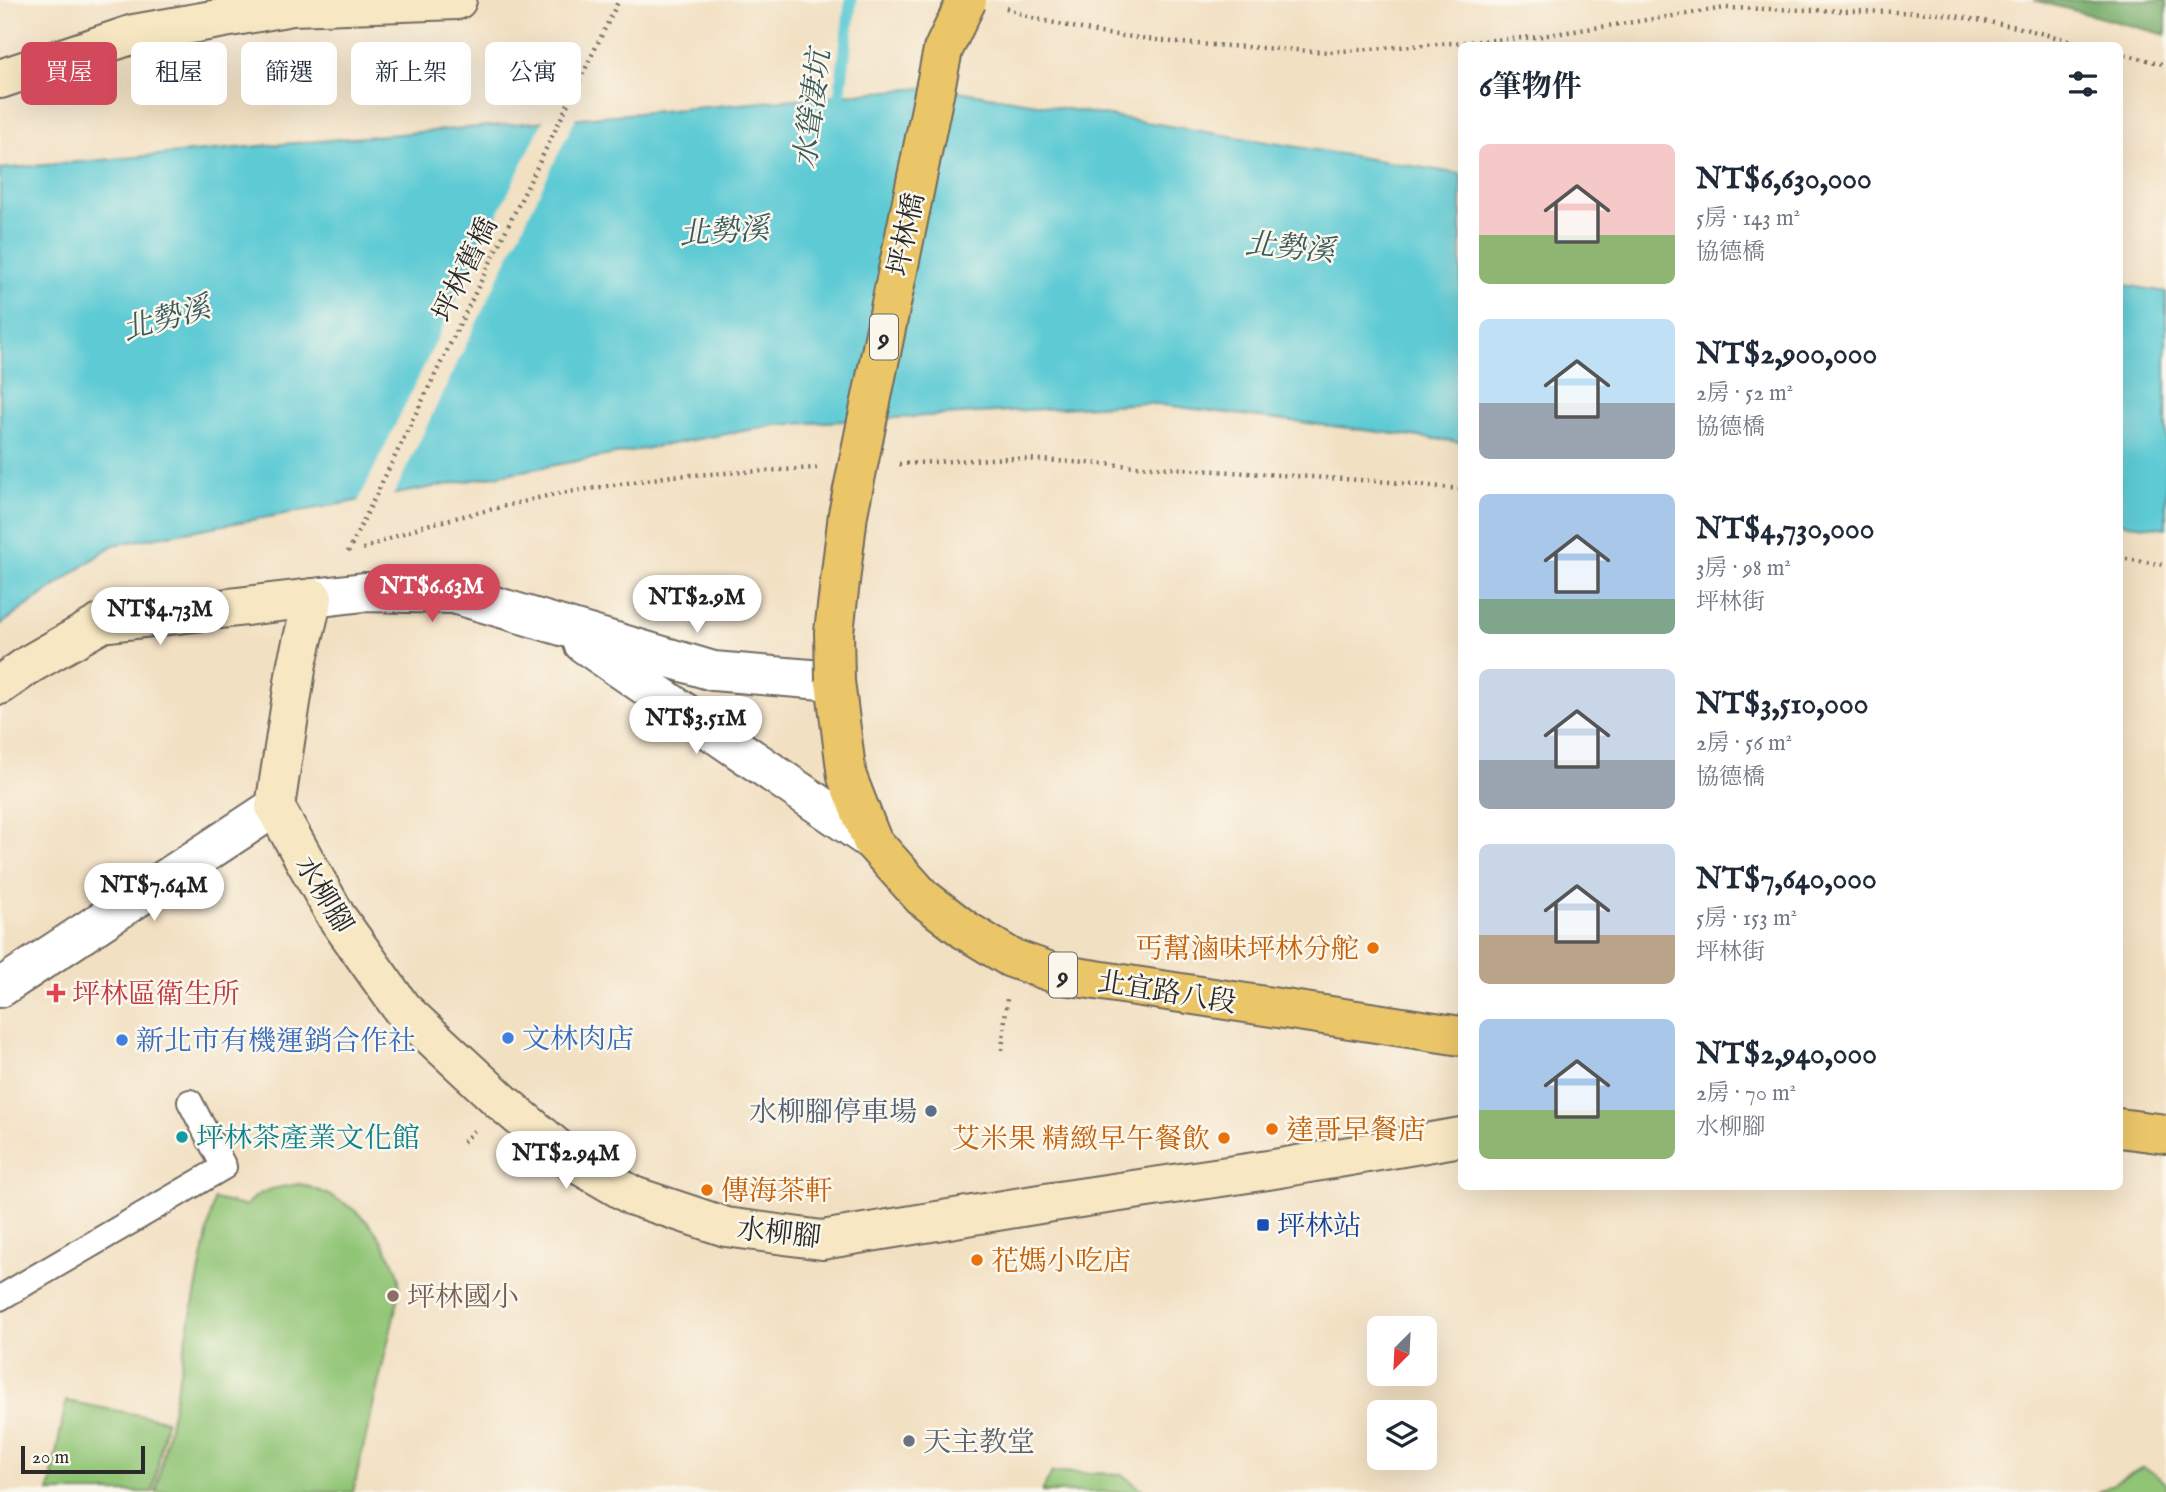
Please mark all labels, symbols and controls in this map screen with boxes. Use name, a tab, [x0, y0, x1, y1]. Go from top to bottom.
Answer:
chip: 買屋	[21, 42, 117, 105]
chip: 租屋	[131, 42, 227, 105]
chip: 篩選	[241, 42, 337, 105]
chip: 新上架	[351, 42, 471, 105]
chip: 公寓	[485, 42, 581, 105]
water label: 水聳淒坑	[788, 43, 841, 171]
icon: filters	[2064, 65, 2102, 103]
text: 6筆物件	[1479, 69, 1582, 107]
text: NT$6,630,000	[1696, 161, 1872, 199]
icon: home	[1535, 172, 1619, 256]
street label: 坪林橋	[882, 190, 933, 279]
text: 5房 · 143 m²	[1696, 204, 1800, 233]
water label: 北勢溪	[678, 211, 773, 255]
street label: 坪林舊橋	[426, 212, 507, 328]
water label: 北勢溪	[1243, 226, 1339, 272]
text: 協德橋	[1696, 238, 1765, 267]
water label: 北勢溪	[118, 288, 218, 351]
road number: 9	[870, 314, 898, 360]
text: NT$2,900,000	[1696, 336, 1877, 374]
icon: home	[1535, 347, 1619, 431]
text: 2房 · 52 m²	[1696, 379, 1793, 408]
text: 協德橋	[1696, 413, 1765, 442]
text: NT$4,730,000	[1696, 511, 1874, 549]
icon: home	[1535, 522, 1619, 606]
text: 3房 · 98 m²	[1696, 554, 1791, 583]
pin: NT$6.63M	[360, 564, 504, 624]
text: NT$6.63M	[380, 572, 484, 601]
pin: NT$2.9M	[632, 576, 762, 635]
text: NT$2.9M	[649, 583, 745, 612]
pin: NT$4.73M	[88, 588, 232, 647]
text: 坪林街	[1696, 588, 1765, 617]
text: NT$4.73M	[107, 595, 213, 624]
text: NT$3,510,000	[1696, 686, 1868, 724]
pin: NT$3.51M	[624, 696, 768, 756]
icon: home	[1535, 697, 1619, 781]
text: NT$3.51M	[645, 704, 747, 733]
text: 2房 · 56 m²	[1696, 729, 1792, 758]
text: 協德橋	[1696, 763, 1765, 792]
street label: 水柳腳	[286, 850, 359, 940]
text: NT$7,640,000	[1696, 861, 1877, 899]
pin: NT$7.64M	[82, 864, 226, 923]
text: NT$7.64M	[100, 871, 208, 900]
icon: home	[1535, 872, 1619, 956]
text: 5房 · 153 m²	[1696, 904, 1797, 933]
place label: 丐幫滷味坪林分舵	[1135, 933, 1359, 968]
text: 坪林街	[1696, 938, 1765, 967]
marker: 丐幫滷味坪林分舵	[1365, 940, 1381, 956]
road number: 9	[1049, 952, 1077, 998]
street label: 北宜路八段	[1095, 965, 1238, 1022]
place label: 坪林區衛生所	[72, 978, 240, 1013]
marker: 坪林區衛生所	[46, 983, 66, 1003]
place label: 文林肉店	[522, 1023, 634, 1058]
place label: 新北市有機運銷合作社	[136, 1025, 416, 1060]
marker: 文林肉店	[500, 1030, 516, 1046]
marker: 新北市有機運銷合作社	[114, 1032, 130, 1048]
text: NT$2,940,000	[1696, 1036, 1877, 1074]
icon: home	[1535, 1047, 1619, 1131]
text: 2房 · 70 m²	[1696, 1079, 1796, 1108]
place label: 水柳腳停車場	[749, 1096, 917, 1131]
marker: 水柳腳停車場	[923, 1103, 939, 1119]
text: 水柳腳	[1696, 1113, 1765, 1142]
place label: 達哥早餐店	[1286, 1114, 1426, 1149]
marker: 達哥早餐店	[1264, 1121, 1280, 1137]
place label: 坪林茶產業文化館	[196, 1122, 420, 1157]
place label: 艾米果 精緻早午餐飲	[952, 1123, 1210, 1158]
marker: 坪林茶產業文化館	[174, 1129, 190, 1145]
marker: 艾米果 精緻早午餐飲	[1216, 1130, 1232, 1146]
pin: NT$2.94M	[494, 1132, 638, 1191]
text: NT$2.94M	[512, 1139, 620, 1168]
place label: 傳海茶軒	[721, 1175, 833, 1210]
marker: 傳海茶軒	[699, 1182, 715, 1198]
place label: 坪林站	[1277, 1210, 1361, 1245]
street label: 水柳腳	[735, 1213, 822, 1256]
marker: 坪林站	[1255, 1217, 1271, 1233]
place label: 花媽小吃店	[991, 1245, 1131, 1280]
marker: 花媽小吃店	[969, 1252, 985, 1268]
place label: 坪林國小	[407, 1281, 519, 1316]
marker: 坪林國小	[385, 1288, 401, 1304]
north arrow	[1367, 1316, 1437, 1386]
map controls	[1367, 1316, 1437, 1470]
button: layers	[1367, 1400, 1437, 1470]
place label: 天主教堂	[923, 1426, 1035, 1461]
marker: 天主教堂	[901, 1433, 917, 1449]
scale bar	[21, 1443, 145, 1475]
text: 20 m	[32, 1446, 69, 1470]

